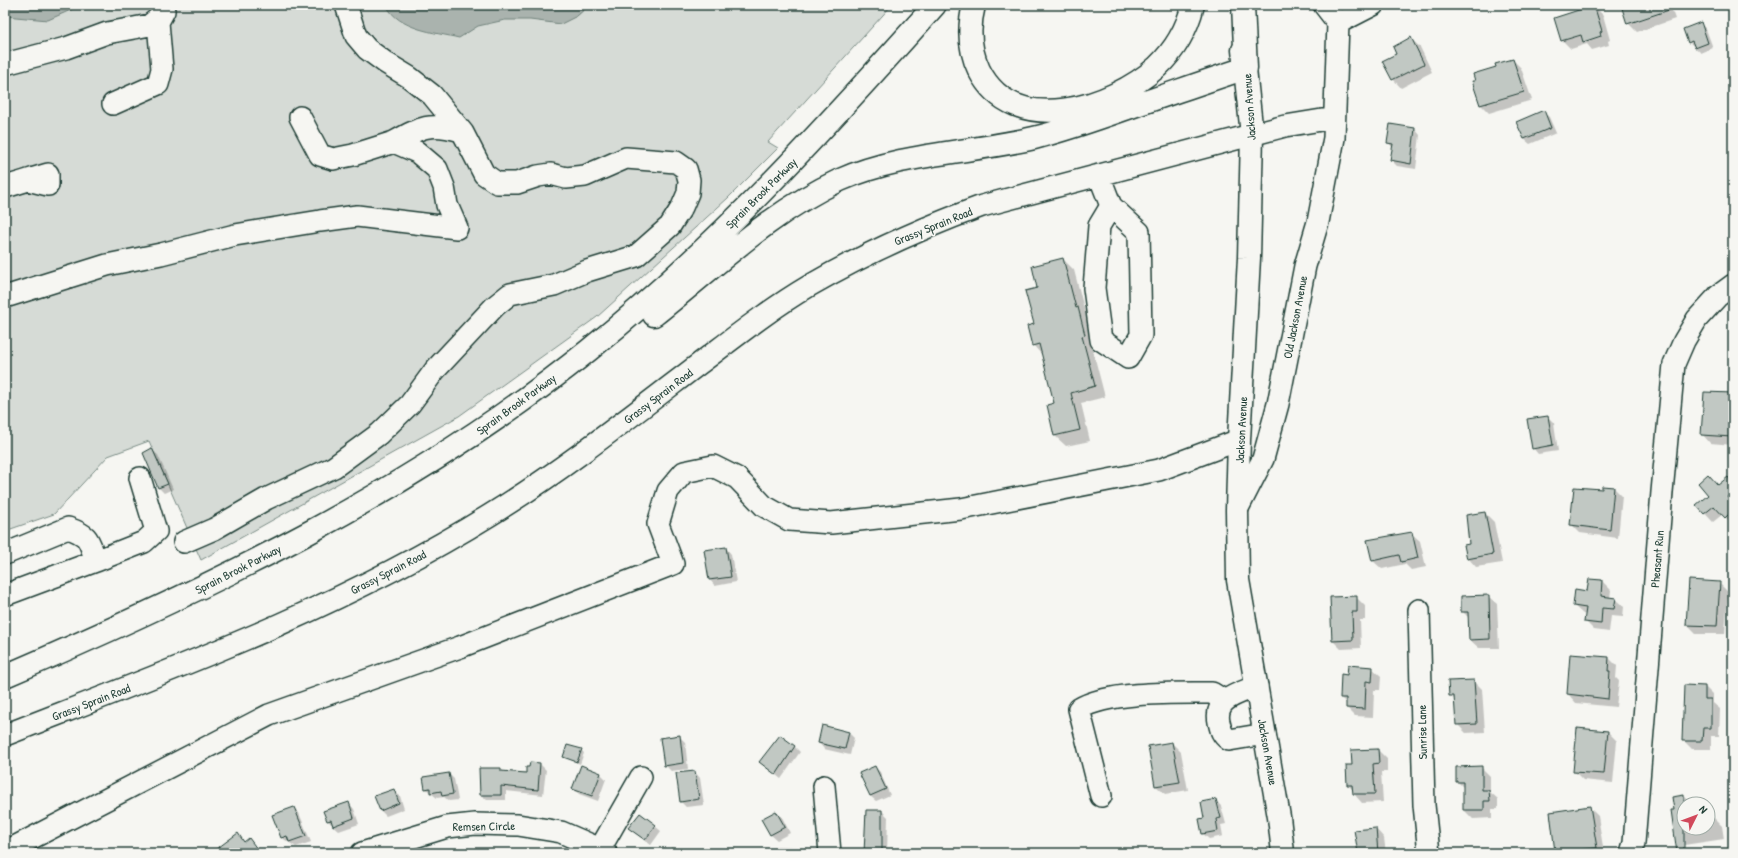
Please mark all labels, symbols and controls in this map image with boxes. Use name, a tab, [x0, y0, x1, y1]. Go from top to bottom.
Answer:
street label: Jackson Avenue	[1238, 73, 1260, 141]
street label: Sprain Brook Parkway	[722, 154, 800, 232]
street label: Grassy Sprain Road	[891, 203, 975, 249]
street label: Old Jackson Avenue	[1279, 274, 1311, 360]
street label: Grassy Sprain Road	[620, 364, 696, 428]
street label: Sprain Brook Parkway	[473, 369, 559, 439]
street label: Jackson Avenue	[1231, 396, 1251, 464]
street label: Pheasant Run	[1646, 530, 1668, 588]
street label: Sprain Brook Parkway	[192, 540, 284, 598]
street label: Grassy Sprain Road	[347, 546, 429, 598]
street label: Grassy Sprain Road	[49, 679, 133, 725]
street label: Sunrise Lane	[1413, 704, 1431, 759]
street label: Jackson Avenue	[1254, 718, 1282, 787]
north arrow	[1676, 796, 1716, 836]
text: N	[1696, 802, 1711, 816]
street label: Remsen Circle	[453, 817, 516, 835]

